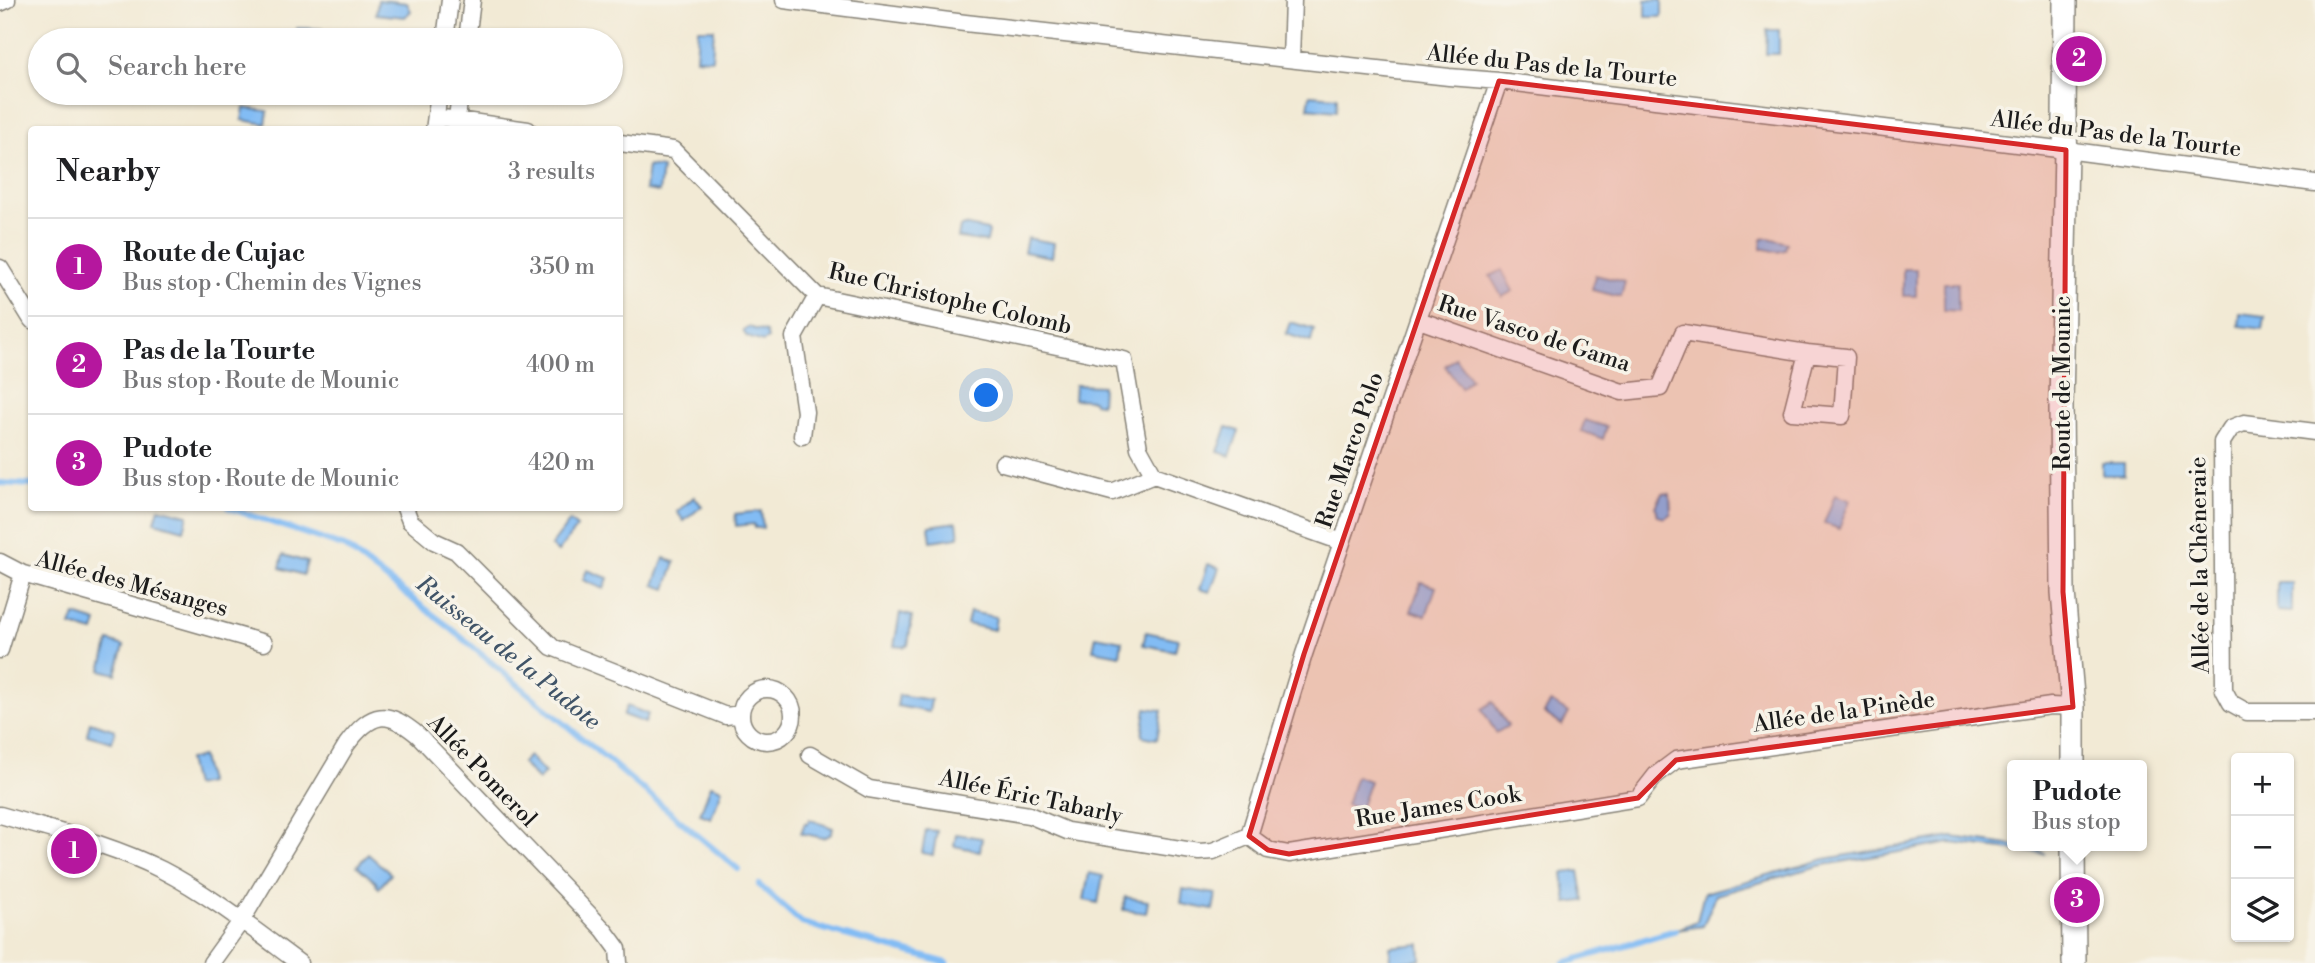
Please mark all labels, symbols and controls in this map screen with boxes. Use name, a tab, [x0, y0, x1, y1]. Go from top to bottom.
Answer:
search box	[28, 28, 623, 105]
pin: 2	[2056, 33, 2102, 85]
street label: Allée du Pas de la Tourte	[1424, 39, 1679, 93]
icon: search	[52, 48, 90, 86]
text: Search here	[108, 51, 247, 83]
street label: Allée du Pas de la Tourte	[1988, 105, 2243, 163]
text: Nearby	[56, 153, 160, 191]
text: 3 results	[508, 158, 595, 186]
text: Route de Cujac	[123, 237, 305, 269]
text: 1	[73, 253, 85, 281]
text: 350 m	[529, 253, 595, 281]
street label: Rue Christophe Colomb	[826, 257, 1074, 341]
text: Bus stop · Chemin des Vignes	[123, 269, 422, 297]
street label: Rue Vasco de Gama	[1434, 290, 1634, 378]
street label: Route de Mounic	[2049, 296, 2077, 470]
text: Pas de la Tourte	[123, 335, 315, 367]
text: 2	[72, 351, 86, 379]
text: 400 m	[526, 351, 595, 379]
text: Bus stop · Route de Mounic	[123, 367, 399, 395]
street label: Rue Marco Polo	[1310, 368, 1390, 532]
your location	[969, 378, 1003, 412]
text: Pudote	[123, 433, 212, 465]
text: 3	[72, 449, 86, 477]
text: 420 m	[528, 449, 595, 477]
street label: Allée de la Chêneraie	[2184, 456, 2216, 675]
text: Bus stop · Route de Mounic	[123, 465, 399, 493]
street label: Allée des Mésanges	[32, 545, 231, 623]
water label: Ruisseau de la Pudote	[409, 569, 606, 737]
street label: Allée de la Pinède	[1750, 685, 1937, 739]
street label: Allée Pomerol	[421, 708, 543, 833]
map controls	[2231, 753, 2294, 942]
button: +	[2231, 753, 2294, 816]
popup	[2007, 760, 2147, 851]
street label: Allée Éric Tabarly	[936, 762, 1126, 830]
text: Pudote	[2032, 776, 2122, 808]
street label: Rue James Cook	[1353, 780, 1524, 834]
text: Bus stop	[2032, 808, 2121, 836]
button: −	[2231, 816, 2294, 879]
pin: 1	[51, 825, 97, 877]
pin: 3	[2054, 874, 2100, 926]
button: layers	[2231, 879, 2294, 942]

